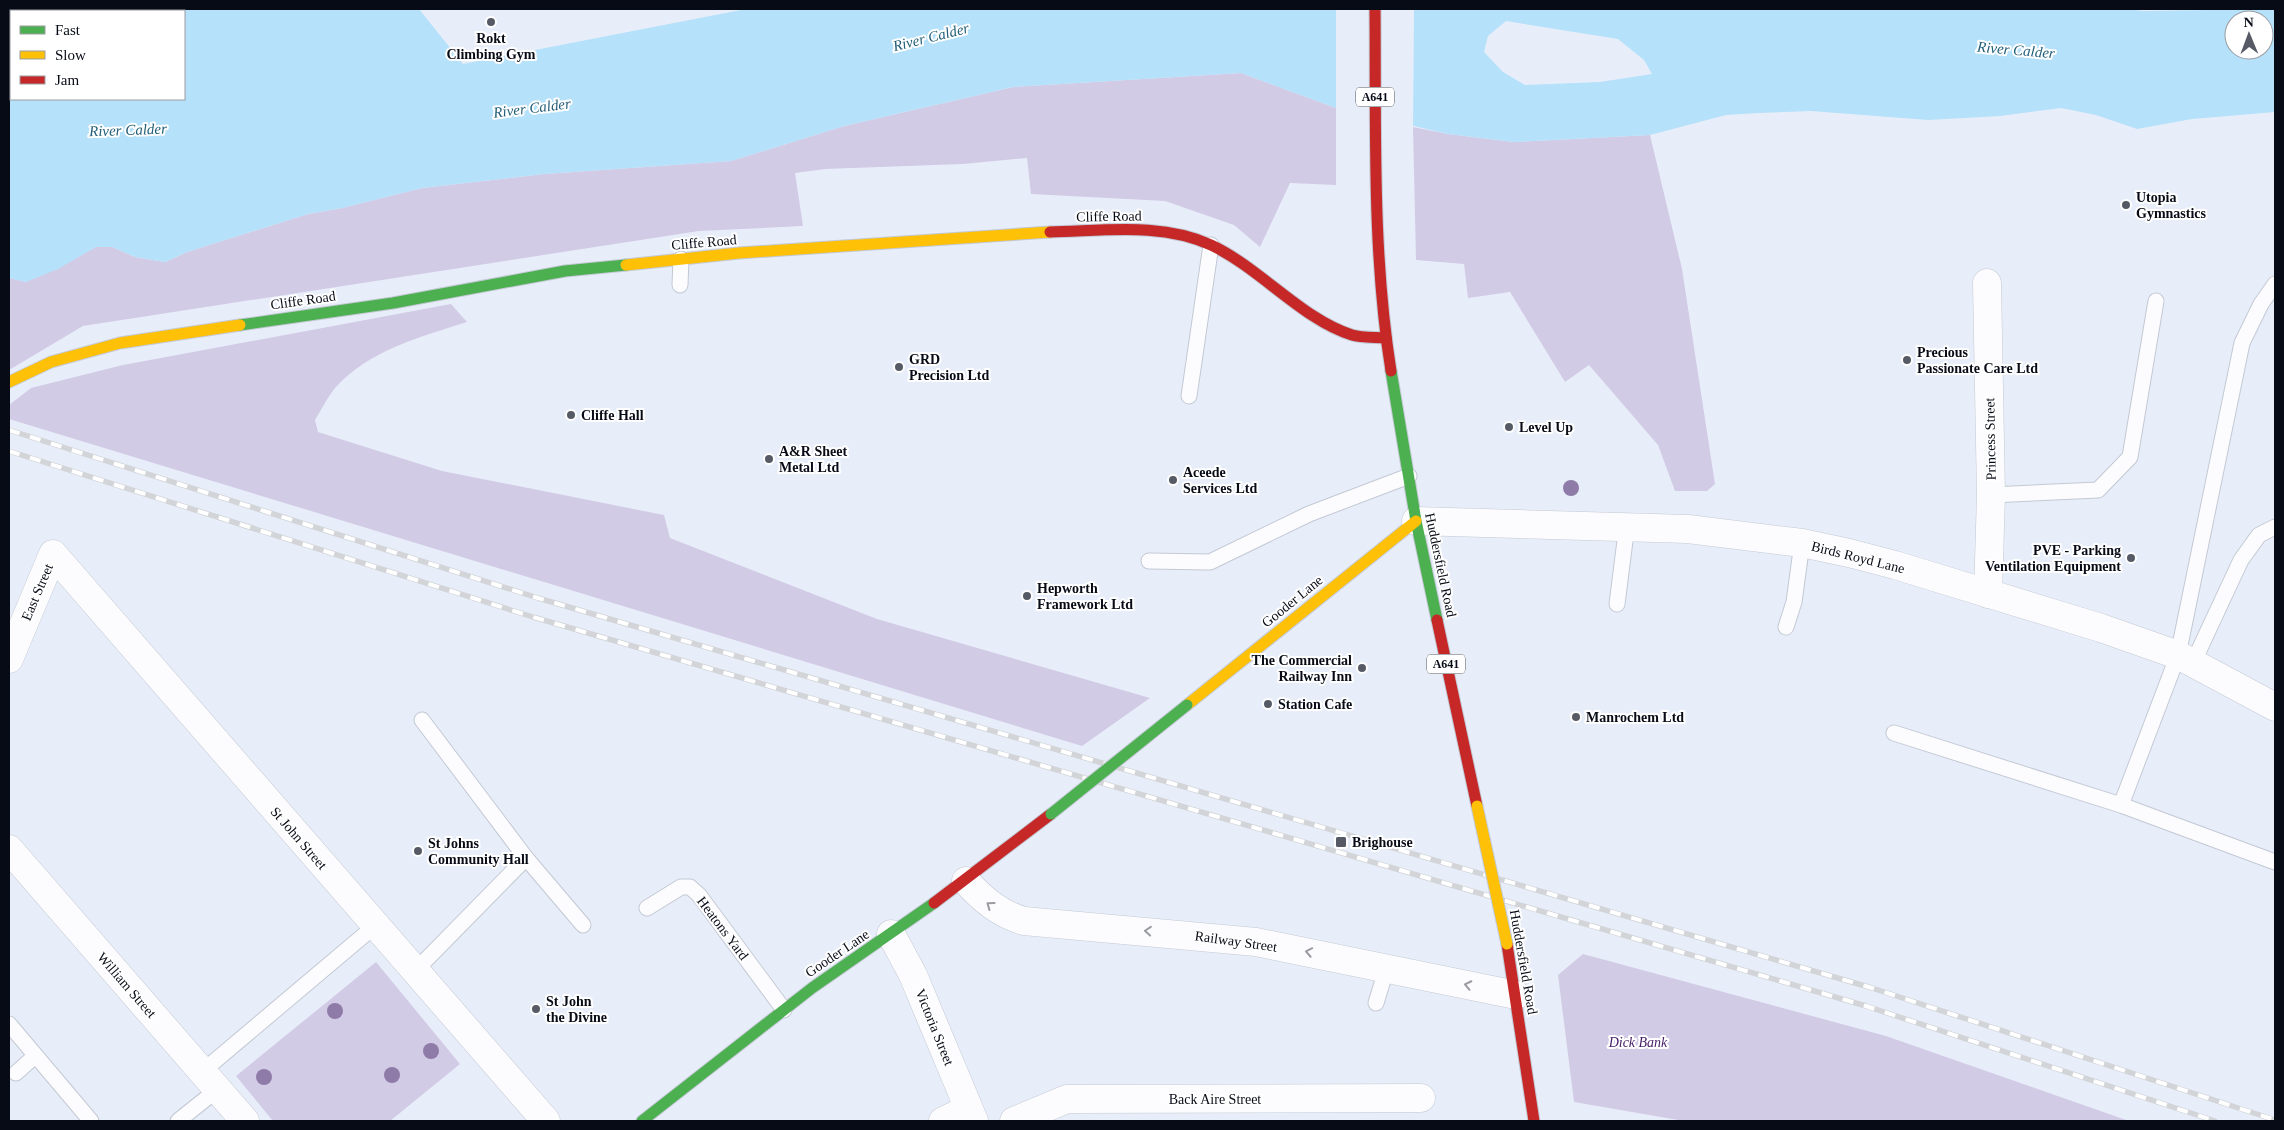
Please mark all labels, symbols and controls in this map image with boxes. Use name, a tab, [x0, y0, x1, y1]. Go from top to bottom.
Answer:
legend	[10, 10, 185, 100]
north arrow	[2224, 10, 2274, 60]
text: N	[2244, 15, 2254, 30]
marker: Rokt Climbing Gym	[485, 16, 497, 28]
water label: River Calder	[890, 20, 971, 54]
text: Fast	[55, 22, 81, 38]
place label: Rokt Climbing Gym	[446, 31, 536, 62]
water label: River Calder	[1976, 39, 2056, 61]
text: Slow	[55, 47, 86, 63]
text: Jam	[55, 72, 79, 88]
road number: A641	[1356, 88, 1394, 106]
water label: River Calder	[491, 95, 572, 121]
water label: River Calder	[88, 121, 167, 139]
place label: Utopia Gymnastics	[2136, 190, 2207, 221]
marker: Utopia Gymnastics	[2120, 199, 2132, 211]
street label: Cliffe Road	[1076, 208, 1142, 225]
street label: Cliffe Road	[671, 232, 737, 253]
street label: Cliffe Road	[270, 289, 337, 312]
place label: Precious Passionate Care Ltd	[1917, 345, 2038, 376]
place label: GRD Precision Ltd	[909, 352, 989, 383]
marker: Precious Passionate Care Ltd	[1901, 354, 1913, 366]
marker: GRD Precision Ltd	[893, 361, 905, 373]
street label: Princess Street	[1982, 397, 1999, 481]
place label: Cliffe Hall	[581, 408, 644, 423]
marker: Cliffe Hall	[565, 409, 577, 421]
place label: Level Up	[1519, 420, 1573, 435]
marker: Level Up	[1503, 421, 1515, 433]
place label: A&R Sheet Metal Ltd	[779, 444, 847, 475]
marker: A&R Sheet Metal Ltd	[763, 453, 775, 465]
place label: Aceede Services Ltd	[1183, 465, 1257, 496]
marker: Aceede Services Ltd	[1167, 474, 1179, 486]
street label: Huddersfield Road	[1422, 512, 1459, 619]
street label: Birds Royd Lane	[1810, 539, 1906, 576]
place label: PVE - Parking Ventilation Equipment	[1985, 543, 2121, 574]
marker: PVE - Parking Ventilation Equipment	[2125, 552, 2137, 564]
street label: East Street	[19, 561, 56, 623]
street label: Gooder Lane	[1259, 572, 1326, 630]
place label: Hepworth Framework Ltd	[1037, 581, 1133, 612]
marker: Hepworth Framework Ltd	[1021, 590, 1033, 602]
place label: The Commercial Railway Inn	[1252, 653, 1352, 684]
road number: A641	[1427, 654, 1465, 674]
marker: The Commercial Railway Inn	[1356, 662, 1368, 674]
place label: Station Cafe	[1278, 697, 1352, 712]
marker: Station Cafe	[1262, 698, 1274, 710]
place label: Manrochem Ltd	[1586, 710, 1684, 725]
marker: Manrochem Ltd	[1570, 711, 1582, 723]
street label: St John Street	[267, 804, 330, 873]
marker: Brighouse	[1334, 835, 1348, 849]
place label: Brighouse	[1352, 835, 1413, 850]
place label: St Johns Community Hall	[428, 836, 529, 867]
marker: St Johns Community Hall	[412, 845, 424, 857]
street label: Heatons Yard	[694, 894, 751, 963]
one-way arrow	[987, 902, 996, 910]
street label: Huddersfield Road	[1507, 909, 1540, 1016]
one-way arrow	[1144, 926, 1152, 937]
street label: Gooder Lane	[803, 927, 872, 980]
street label: Railway Street	[1194, 928, 1278, 955]
one-way arrow	[1305, 947, 1314, 957]
street label: William Street	[94, 950, 159, 1021]
one-way arrow	[1464, 980, 1473, 990]
street label: Victoria Street	[912, 987, 957, 1068]
place label: St John the Divine	[546, 994, 607, 1025]
marker: St John the Divine	[530, 1003, 542, 1015]
park label: Dick Bank	[1608, 1035, 1668, 1050]
street label: Back Aire Street	[1169, 1092, 1261, 1107]

